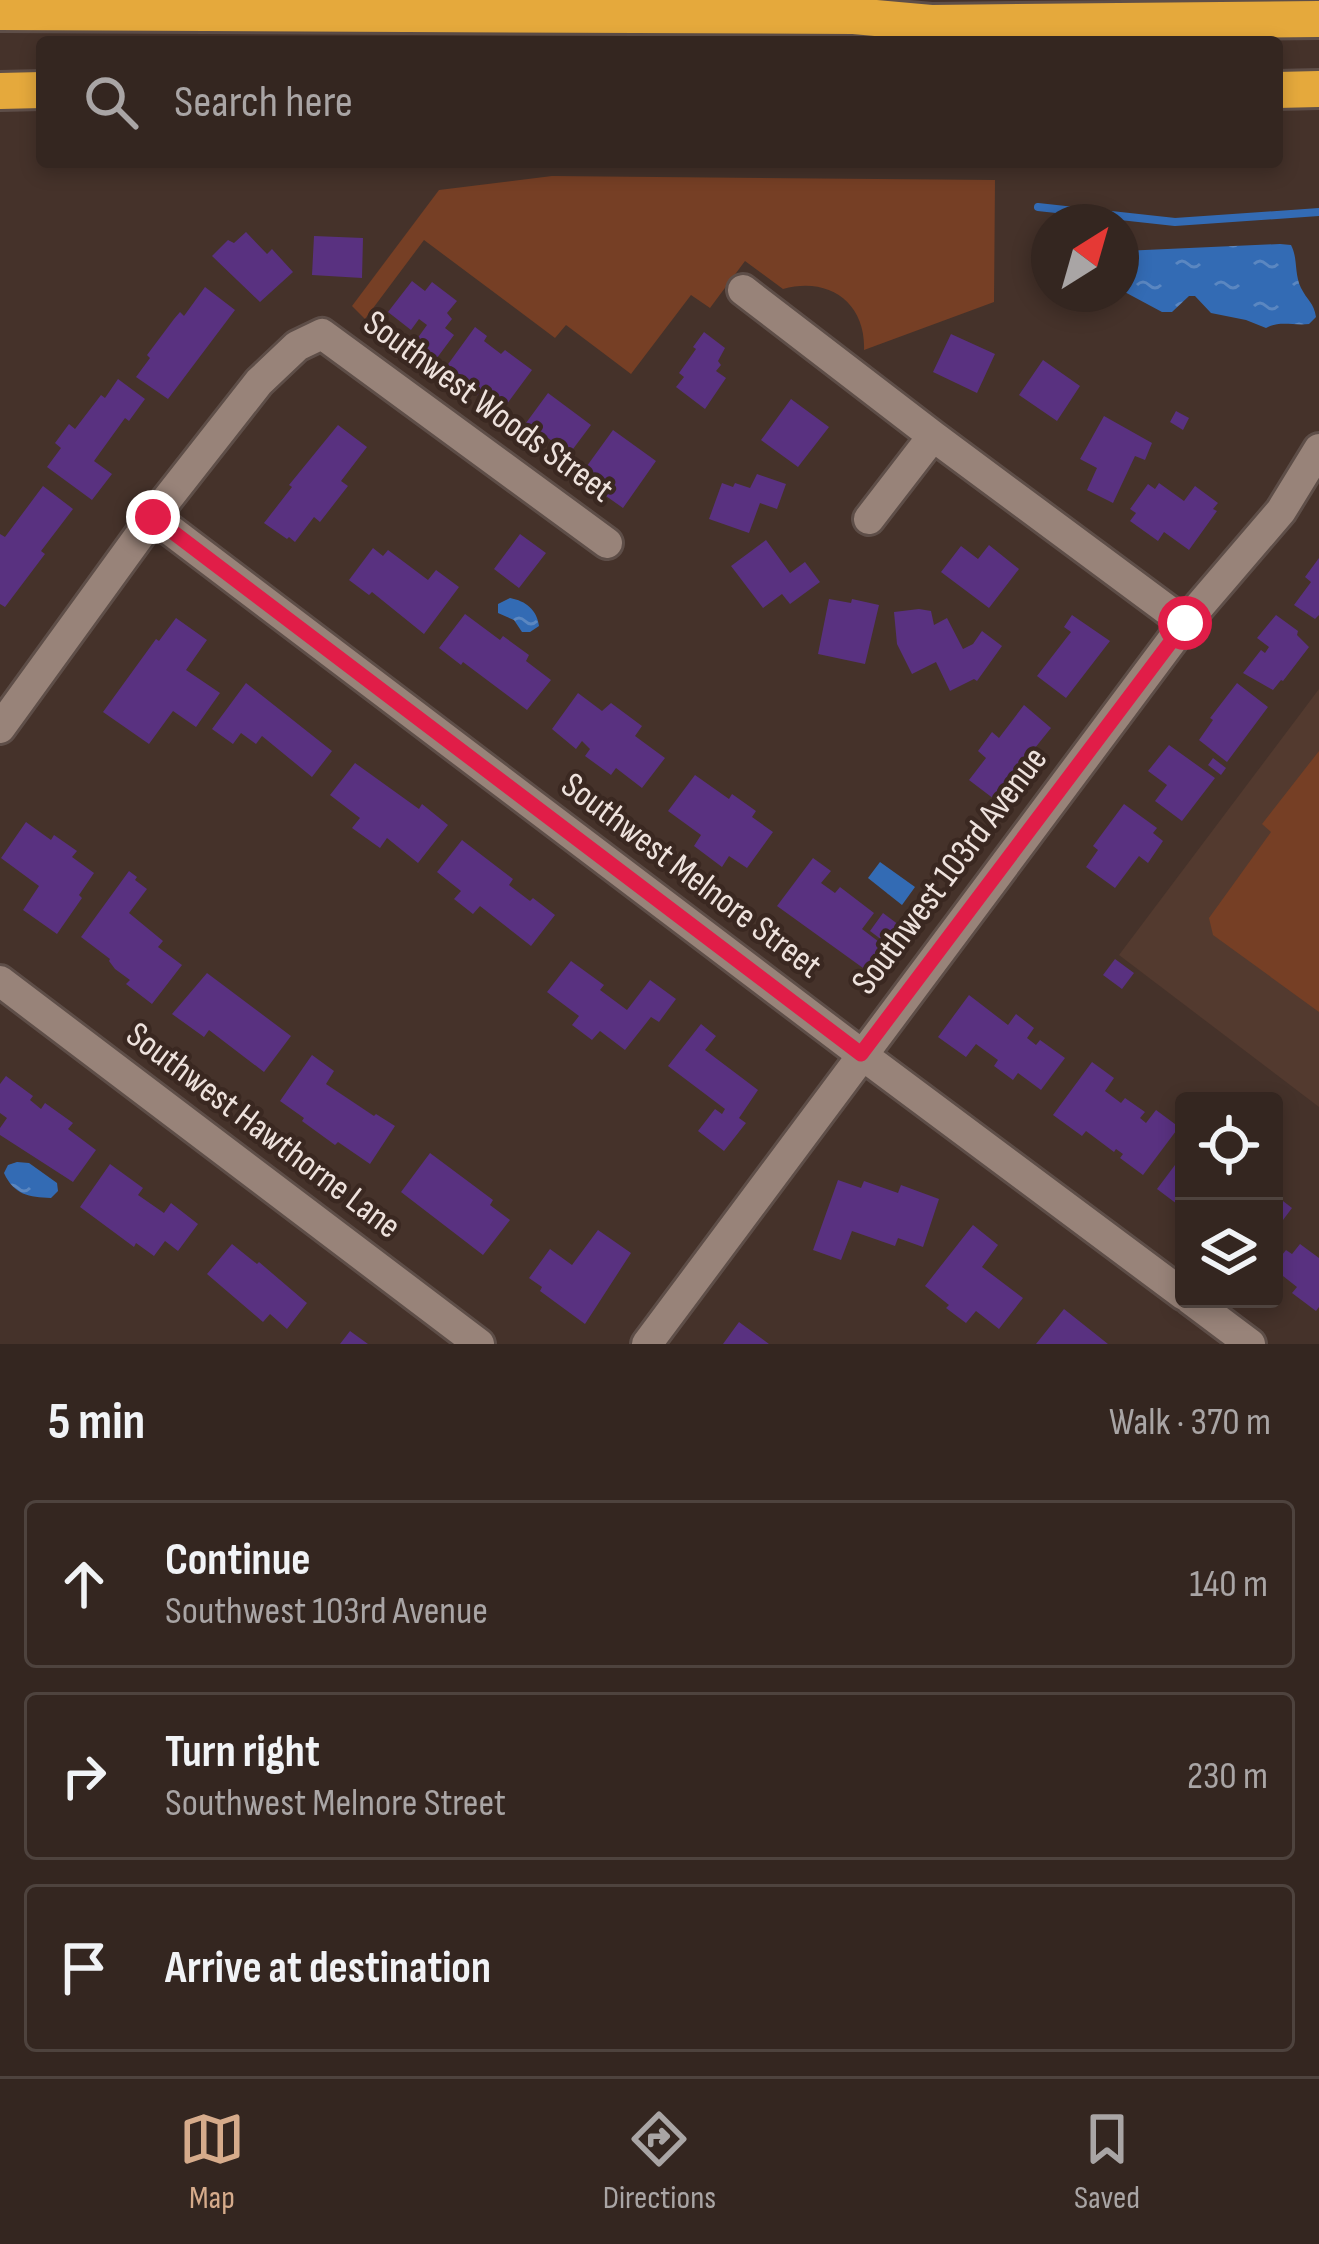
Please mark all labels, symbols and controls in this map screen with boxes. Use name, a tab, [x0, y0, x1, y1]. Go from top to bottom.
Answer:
search box	[36, 36, 1283, 168]
icon: search	[78, 69, 144, 135]
text: Search here	[174, 75, 353, 130]
north arrow	[1031, 204, 1139, 312]
street label: Southwest Woods Street	[355, 302, 621, 512]
route end	[126, 490, 180, 544]
route start	[1158, 596, 1212, 650]
street label: Southwest 103rd Avenue	[843, 739, 1057, 1003]
street label: Southwest Melnore Street	[552, 764, 830, 988]
street label: Southwest Hawthorne Lane	[117, 1014, 409, 1248]
map controls	[1175, 1092, 1283, 1308]
button: locate	[1175, 1092, 1283, 1200]
button: layers	[1175, 1200, 1283, 1308]
text: 5 min	[48, 1392, 145, 1453]
text: Walk · 370 m	[1109, 1399, 1271, 1446]
text: Continue	[165, 1533, 311, 1588]
icon: ahead	[51, 1551, 117, 1617]
text: 140 m	[1189, 1561, 1268, 1608]
text: Southwest 103rd Avenue	[165, 1588, 488, 1635]
text: Turn right	[165, 1725, 320, 1780]
icon: right	[51, 1743, 117, 1809]
text: 230 m	[1187, 1753, 1268, 1800]
text: Southwest Melnore Street	[165, 1780, 506, 1827]
icon: arrive	[51, 1935, 117, 2001]
text: Arrive at destination	[165, 1941, 491, 1996]
tab: Map	[179, 2106, 245, 2218]
tab: Directions	[603, 2106, 716, 2218]
tab: Saved	[1074, 2106, 1140, 2218]

